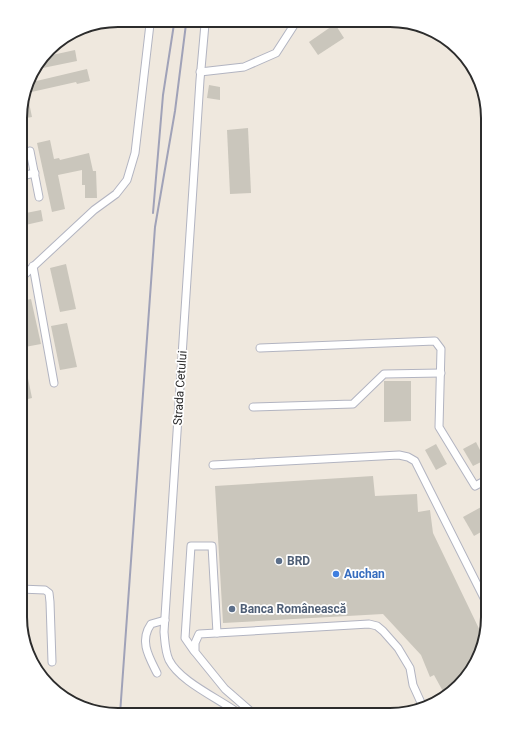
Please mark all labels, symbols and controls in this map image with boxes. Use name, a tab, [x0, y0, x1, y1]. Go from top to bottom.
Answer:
street label: Strada Cetului	[170, 350, 190, 426]
place label: BRD	[287, 554, 310, 568]
marker: BRD	[274, 556, 284, 566]
place label: Auchan	[344, 567, 385, 581]
marker: Auchan	[331, 569, 341, 579]
place label: Banca Românească	[240, 602, 347, 616]
marker: Banca Românească	[227, 604, 237, 614]

